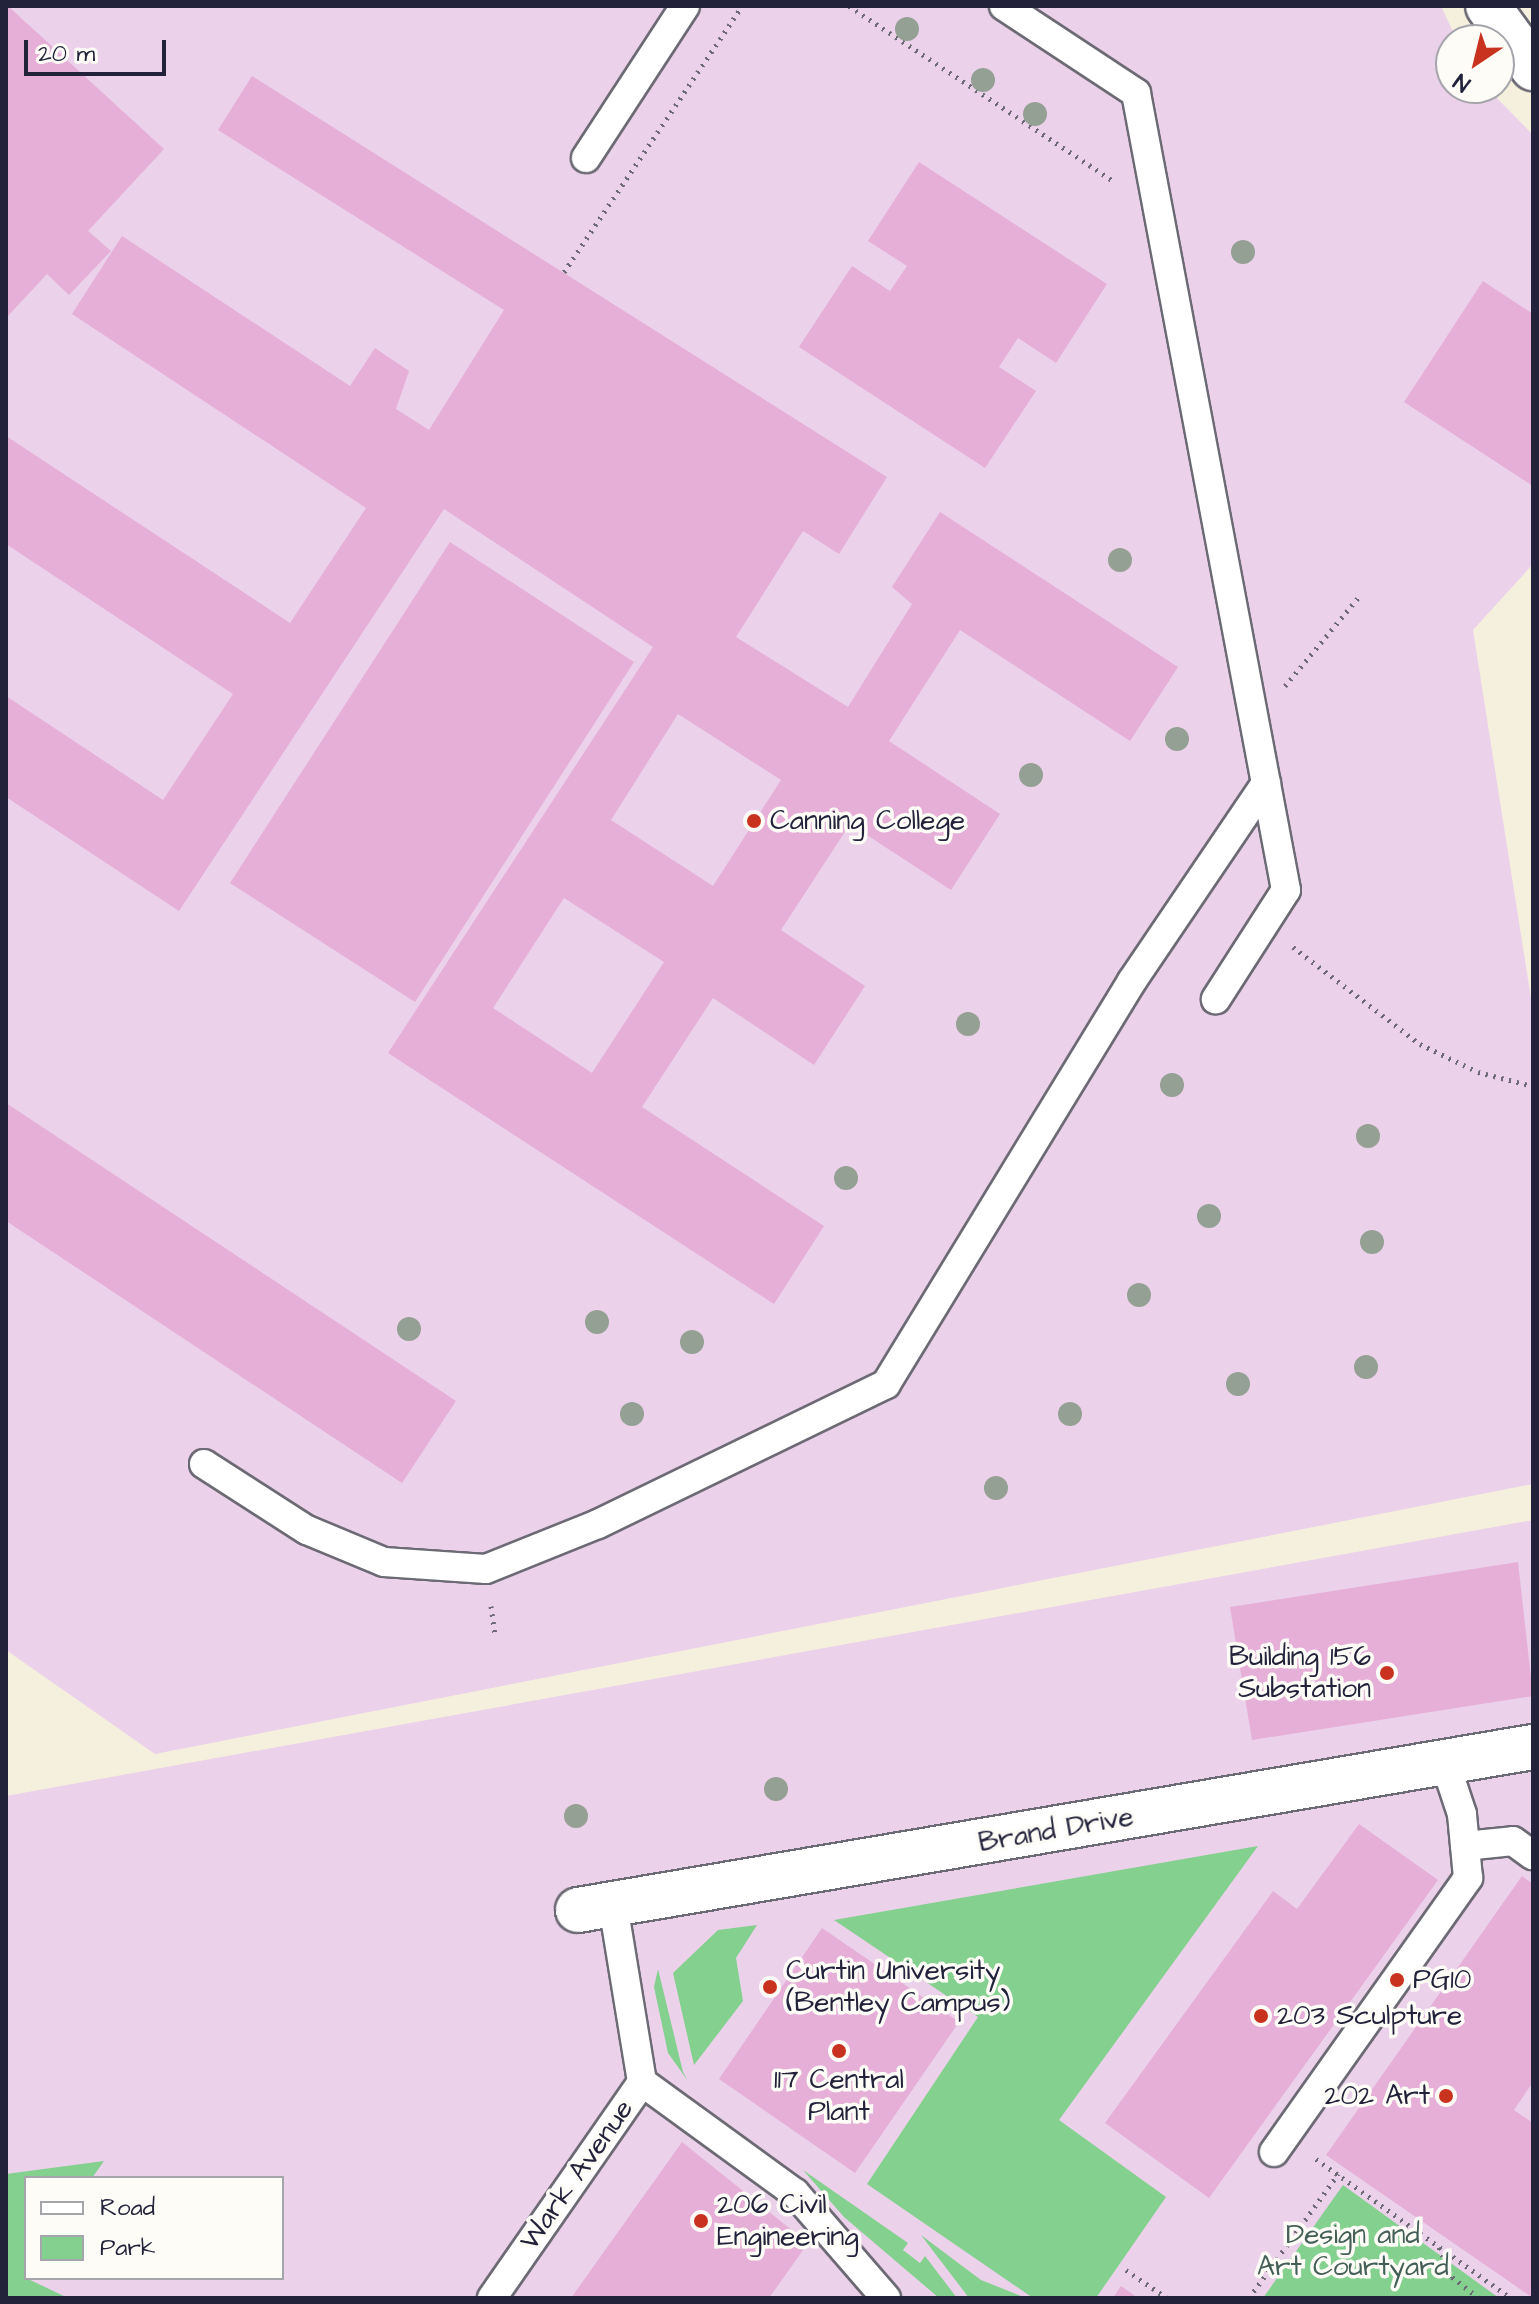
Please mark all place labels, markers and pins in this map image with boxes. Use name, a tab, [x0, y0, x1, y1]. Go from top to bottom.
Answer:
place label: Canning College	[770, 804, 965, 838]
marker: Canning College	[745, 812, 763, 830]
place label: Building 156 Substation	[1229, 1640, 1371, 1706]
marker: Building 156 Substation	[1378, 1664, 1396, 1682]
place label: Curtin University (Bentley Campus)	[786, 1954, 1010, 2020]
place label: PG10	[1413, 1963, 1471, 1997]
marker: PG10	[1388, 1971, 1406, 1989]
marker: Curtin University (Bentley Campus)	[761, 1978, 779, 1996]
place label: 203 Sculpture	[1277, 1999, 1462, 2033]
marker: 203 Sculpture	[1252, 2007, 1270, 2025]
marker: 117 Central Plant	[830, 2042, 848, 2060]
place label: 117 Central Plant	[774, 2063, 904, 2129]
place label: 202 Art	[1324, 2079, 1430, 2113]
marker: 202 Art	[1437, 2087, 1455, 2105]
place label: 206 Civil Engineering	[717, 2188, 859, 2254]
marker: 206 Civil Engineering	[692, 2212, 710, 2230]

